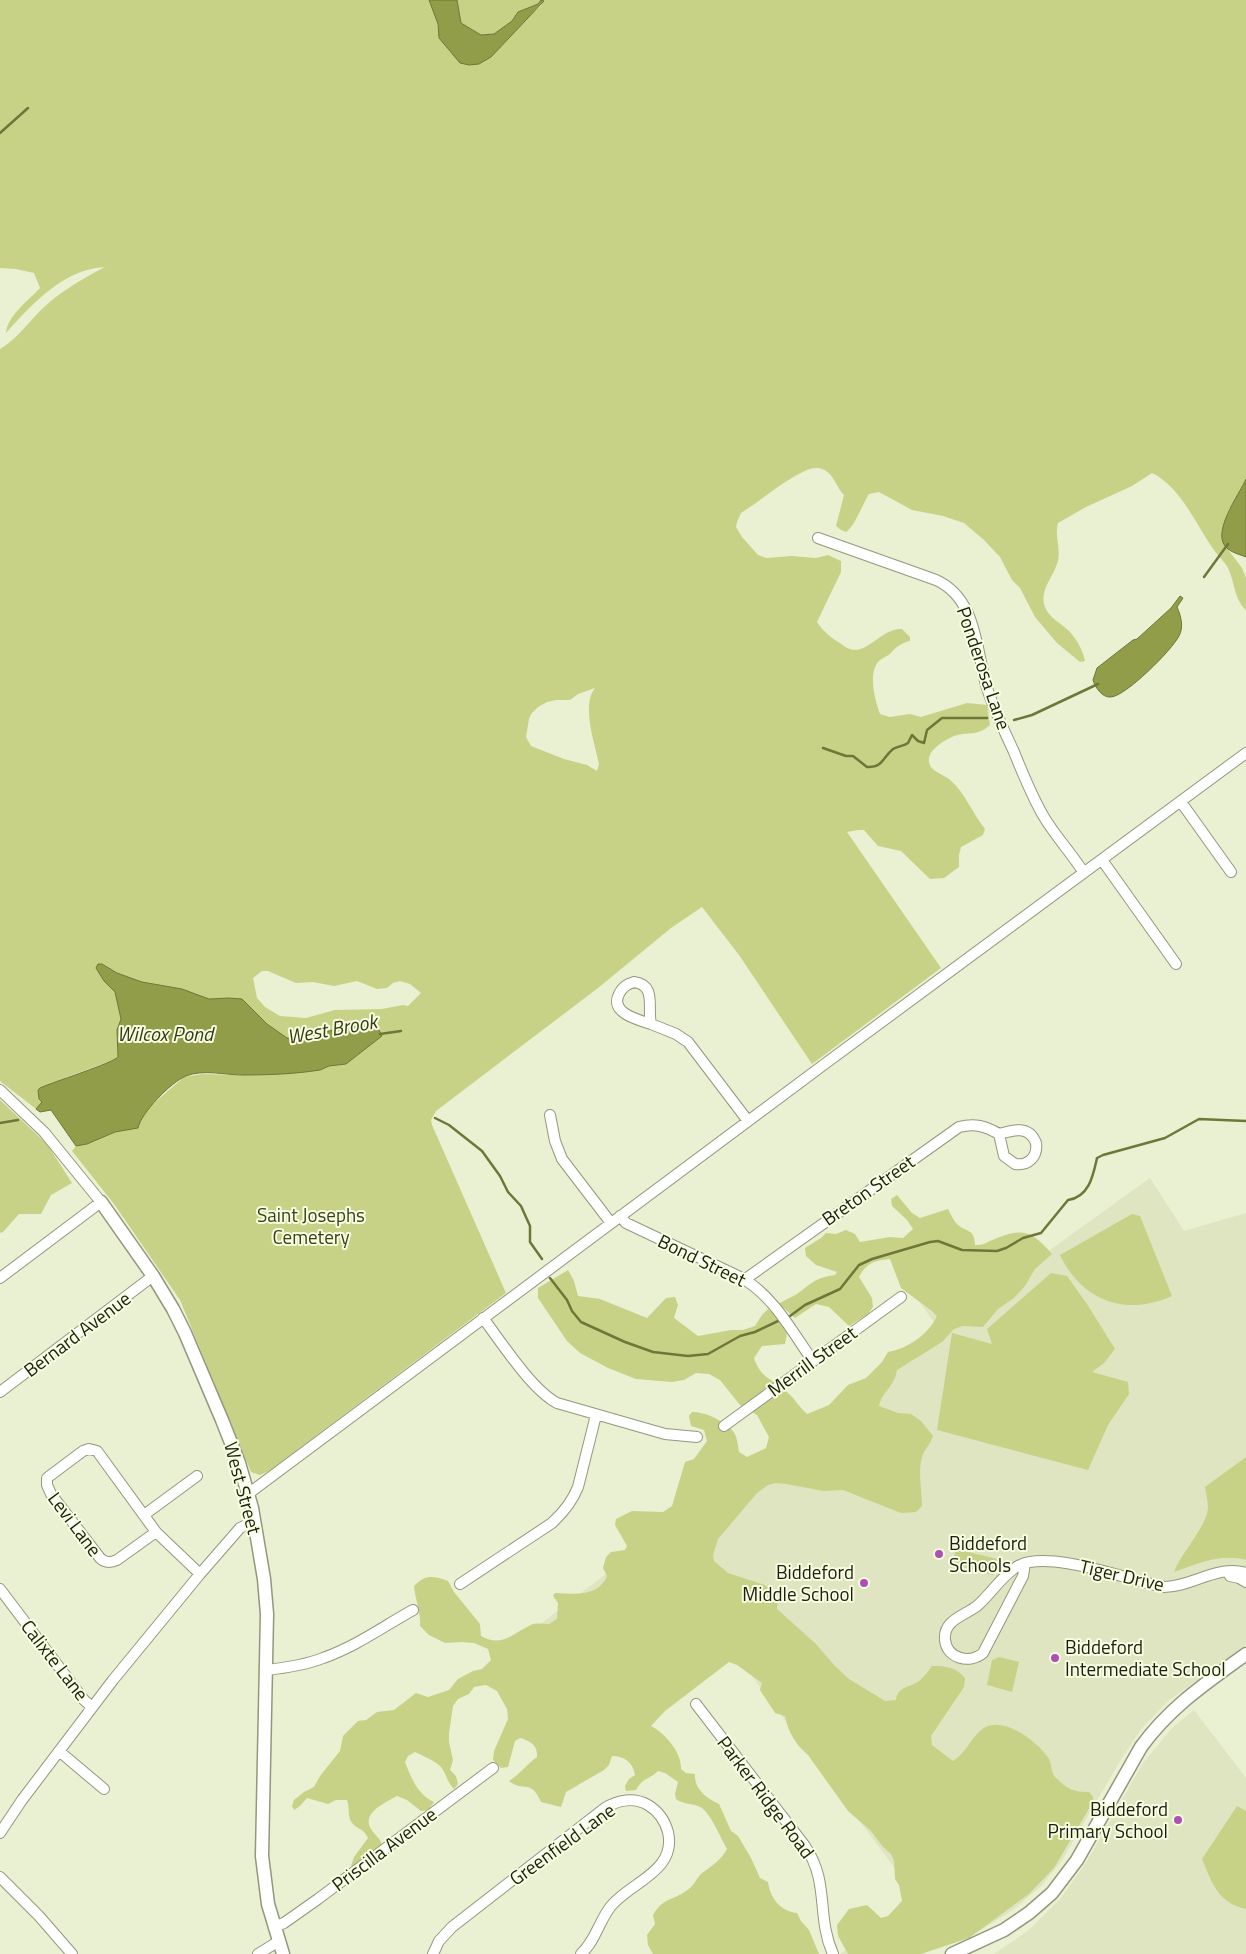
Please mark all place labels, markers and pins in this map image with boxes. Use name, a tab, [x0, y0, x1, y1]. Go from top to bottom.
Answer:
place label: Biddeford Schools	[949, 1528, 1027, 1579]
marker: Biddeford Schools	[933, 1548, 945, 1560]
place label: Biddeford Middle School	[742, 1557, 854, 1608]
marker: Biddeford Middle School	[858, 1577, 870, 1589]
place label: Biddeford Intermediate School	[1065, 1632, 1226, 1683]
marker: Biddeford Intermediate School	[1049, 1652, 1061, 1664]
place label: Biddeford Primary School	[1047, 1794, 1168, 1845]
marker: Biddeford Primary School	[1172, 1814, 1184, 1826]

